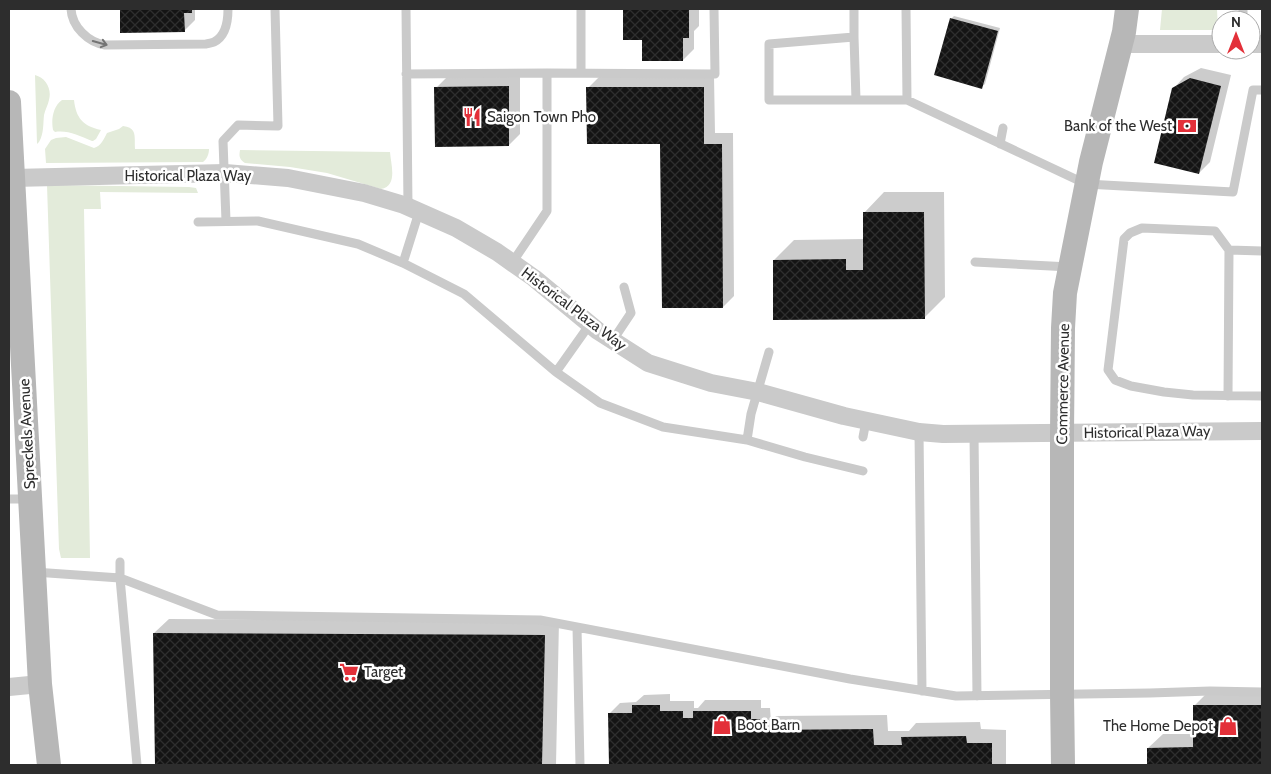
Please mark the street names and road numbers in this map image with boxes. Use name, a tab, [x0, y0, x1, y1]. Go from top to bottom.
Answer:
street label: Historical Plaza Way	[125, 167, 252, 185]
street label: Historical Plaza Way	[518, 264, 630, 355]
street label: Commerce Avenue	[1053, 323, 1073, 445]
street label: Spreckels Avenue	[15, 378, 39, 490]
street label: Historical Plaza Way	[1083, 422, 1211, 442]

